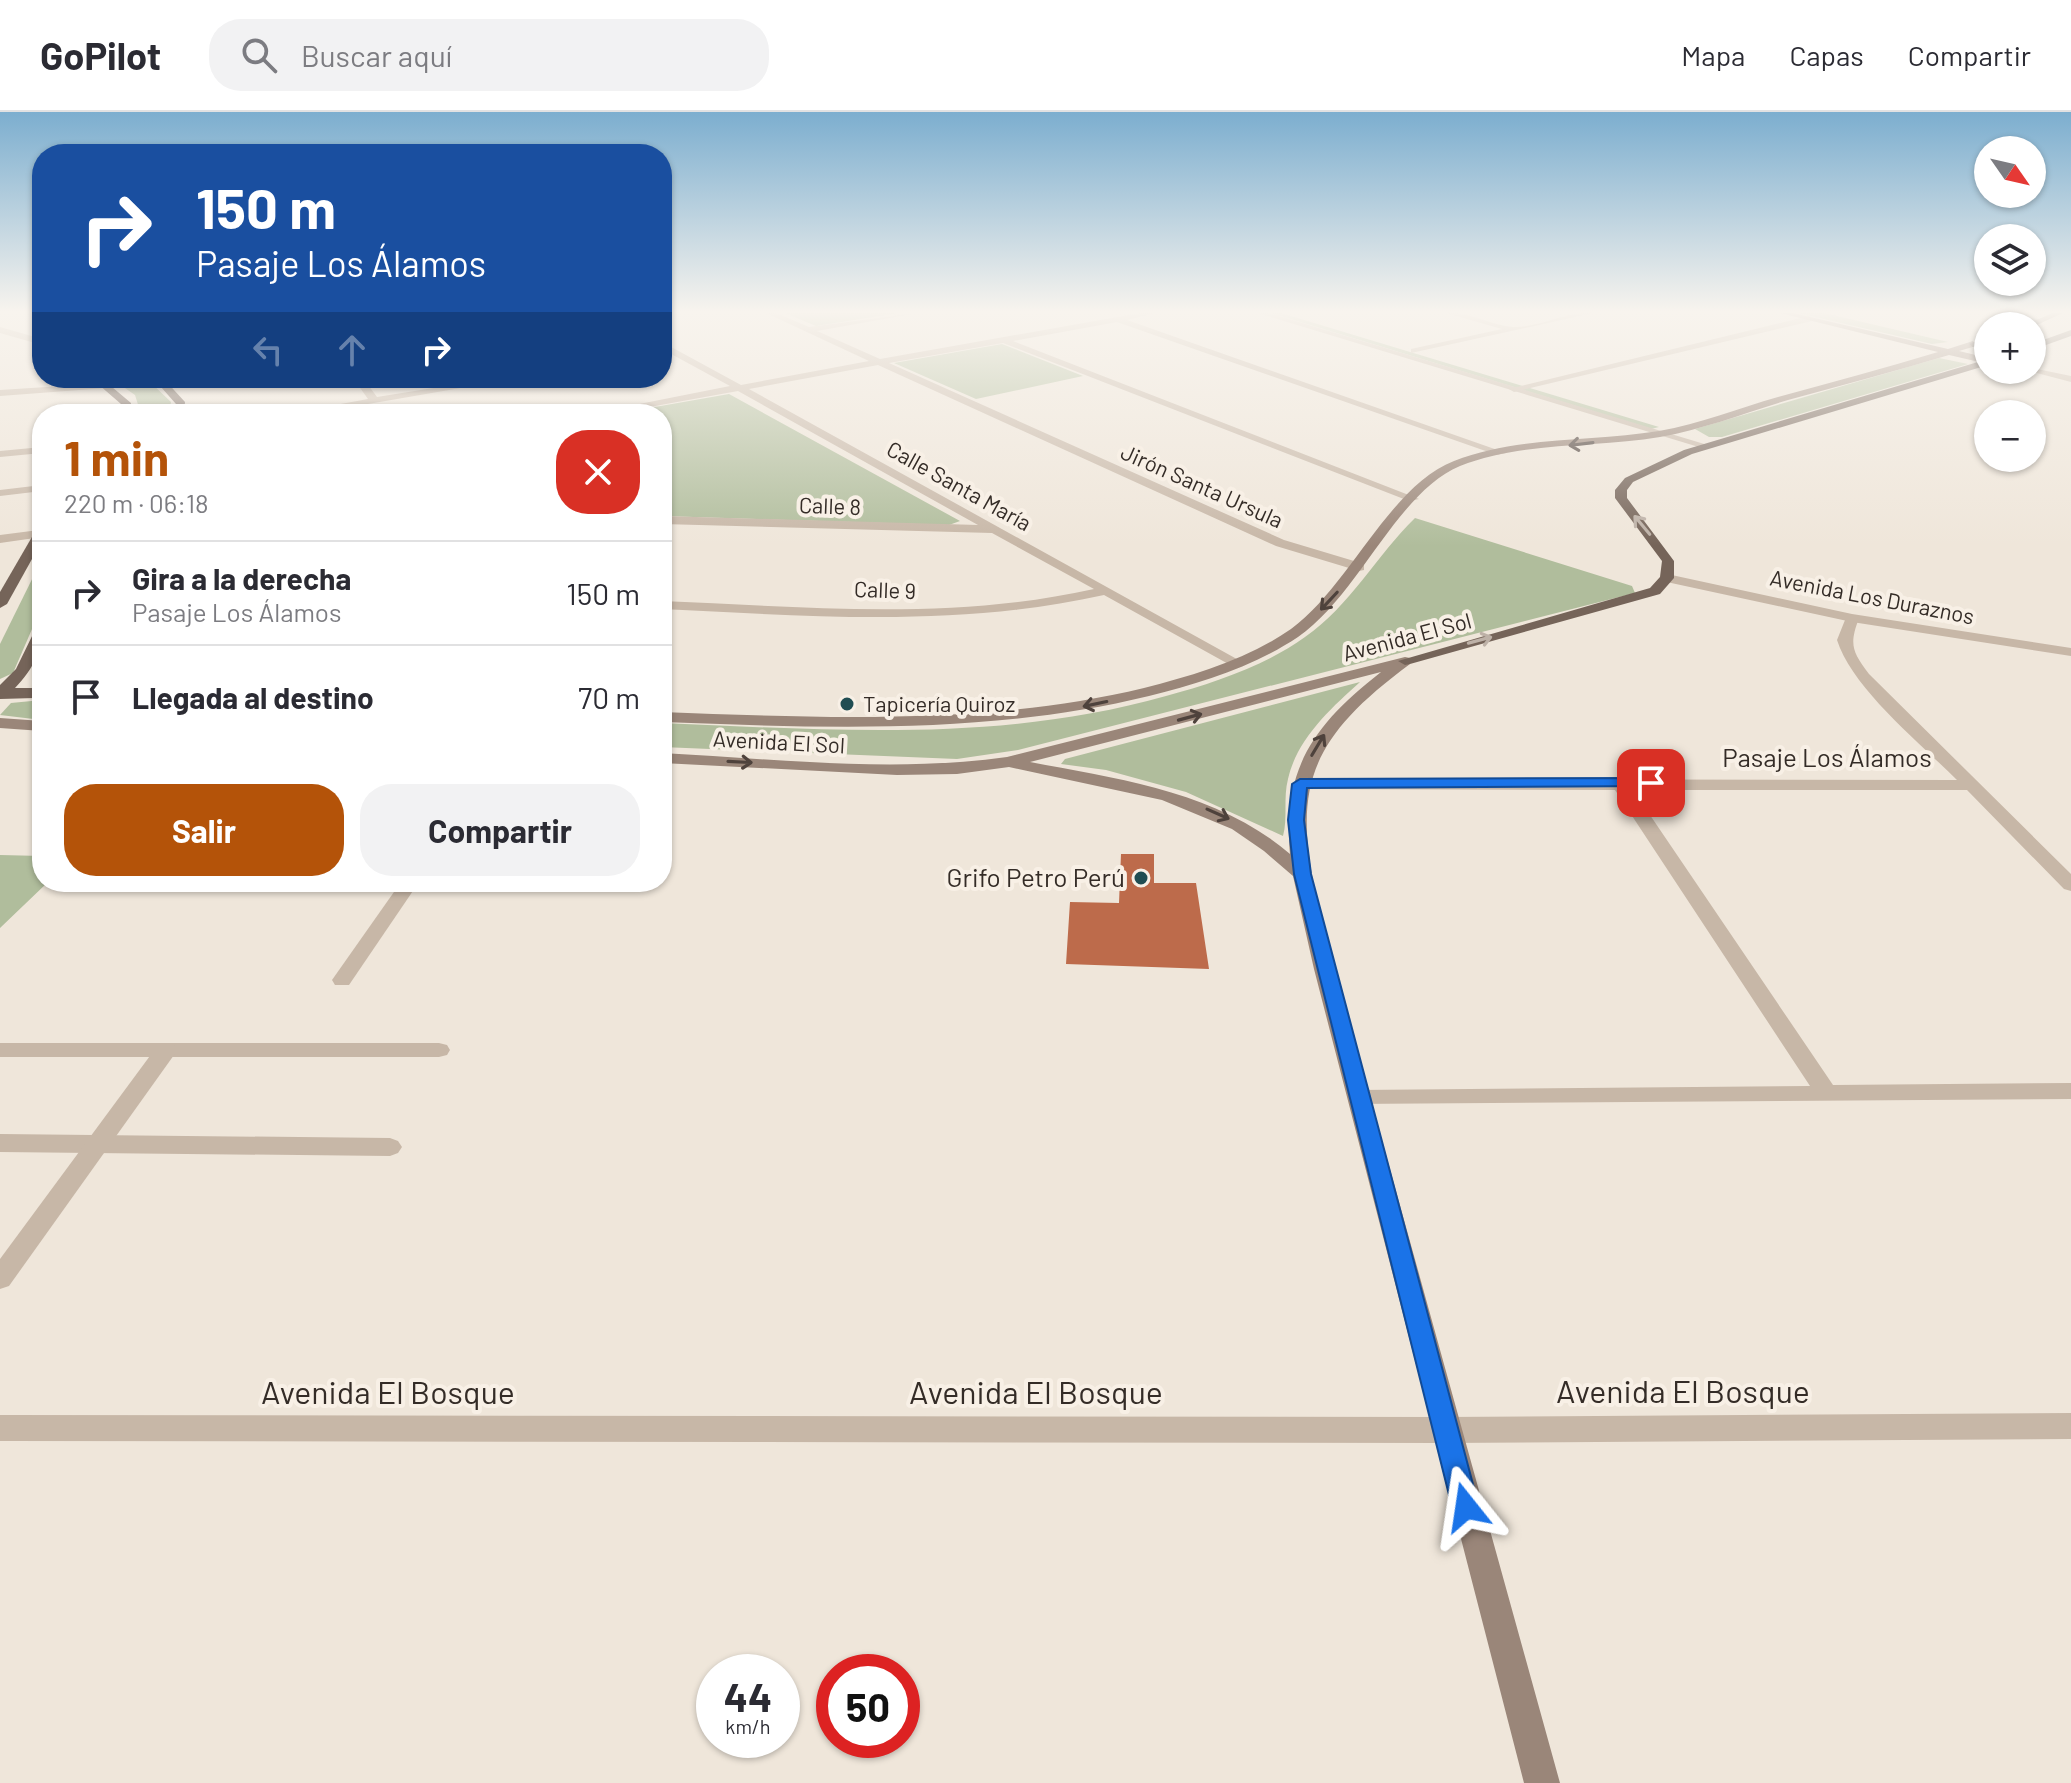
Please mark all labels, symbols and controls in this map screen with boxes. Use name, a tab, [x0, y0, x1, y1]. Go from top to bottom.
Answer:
search box	[209, 19, 769, 91]
text: GoPilot	[40, 32, 161, 78]
icon: search	[237, 33, 281, 77]
text: Buscar aquí	[301, 37, 452, 73]
text: Mapa	[1681, 38, 1745, 72]
text: Capas	[1789, 38, 1864, 72]
text: Compartir	[1908, 38, 2031, 72]
north arrow	[1974, 136, 2046, 208]
map controls	[1974, 136, 2046, 472]
text: 150 m	[196, 173, 336, 240]
icon: right	[64, 176, 168, 280]
button: layers	[1974, 224, 2046, 296]
text: Pasaje Los Álamos	[196, 241, 486, 284]
button: +	[1974, 312, 2046, 384]
icon: left	[246, 328, 290, 372]
icon: ahead	[330, 328, 374, 372]
icon: right	[414, 328, 458, 372]
button: −	[1974, 400, 2046, 472]
text: 1 min	[64, 428, 169, 486]
button: close	[556, 430, 640, 514]
street label: Calle Santa María	[883, 435, 1036, 536]
one-way arrow	[1568, 436, 1595, 451]
street label: Jirón Santa Ursula	[1117, 438, 1287, 532]
text: 220 m · 06:18	[64, 487, 209, 518]
street label: Calle 8	[799, 491, 862, 519]
one-way arrow	[1633, 516, 1651, 536]
text: Gira a la derecha	[132, 560, 351, 596]
street label: Avenida Los Duraznos	[1768, 563, 1977, 629]
icon: right	[64, 571, 108, 615]
text: 150 m	[566, 575, 640, 611]
street label: Calle 9	[854, 575, 917, 603]
one-way arrow	[1320, 590, 1338, 610]
text: Pasaje Los Álamos	[132, 596, 342, 627]
street label: Avenida El Sol	[1339, 606, 1474, 666]
one-way arrow	[1467, 632, 1493, 647]
icon: arrive	[64, 675, 108, 719]
text: Llegada al destino	[132, 679, 374, 715]
text: 70 m	[578, 679, 640, 715]
place label: Tapicería Quiroz	[863, 690, 1015, 716]
marker: Tapicería Quiroz	[838, 695, 856, 713]
one-way arrow	[1083, 698, 1108, 713]
one-way arrow	[1176, 708, 1202, 723]
street label: Avenida El Sol	[712, 725, 846, 757]
one-way arrow	[1310, 734, 1326, 757]
street label: Pasaje Los Álamos	[1722, 741, 1932, 772]
pin	[1617, 749, 1685, 817]
one-way arrow	[726, 755, 753, 770]
icon: arrive	[1629, 761, 1673, 805]
button: Salir	[64, 784, 344, 876]
button: Compartir	[360, 784, 640, 876]
one-way arrow	[1205, 808, 1229, 823]
place label: Grifo Petro Perú	[947, 861, 1125, 892]
marker: Grifo Petro Perú	[1132, 869, 1150, 887]
street label: Avenida El Bosque	[1556, 1371, 1810, 1409]
street label: Avenida El Bosque	[261, 1372, 515, 1410]
street label: Avenida El Bosque	[909, 1372, 1163, 1410]
position arrow	[1424, 1465, 1508, 1549]
speed limit sign: 50	[816, 1654, 920, 1758]
text: 44	[724, 1672, 772, 1720]
text: km/h	[725, 1714, 771, 1738]

